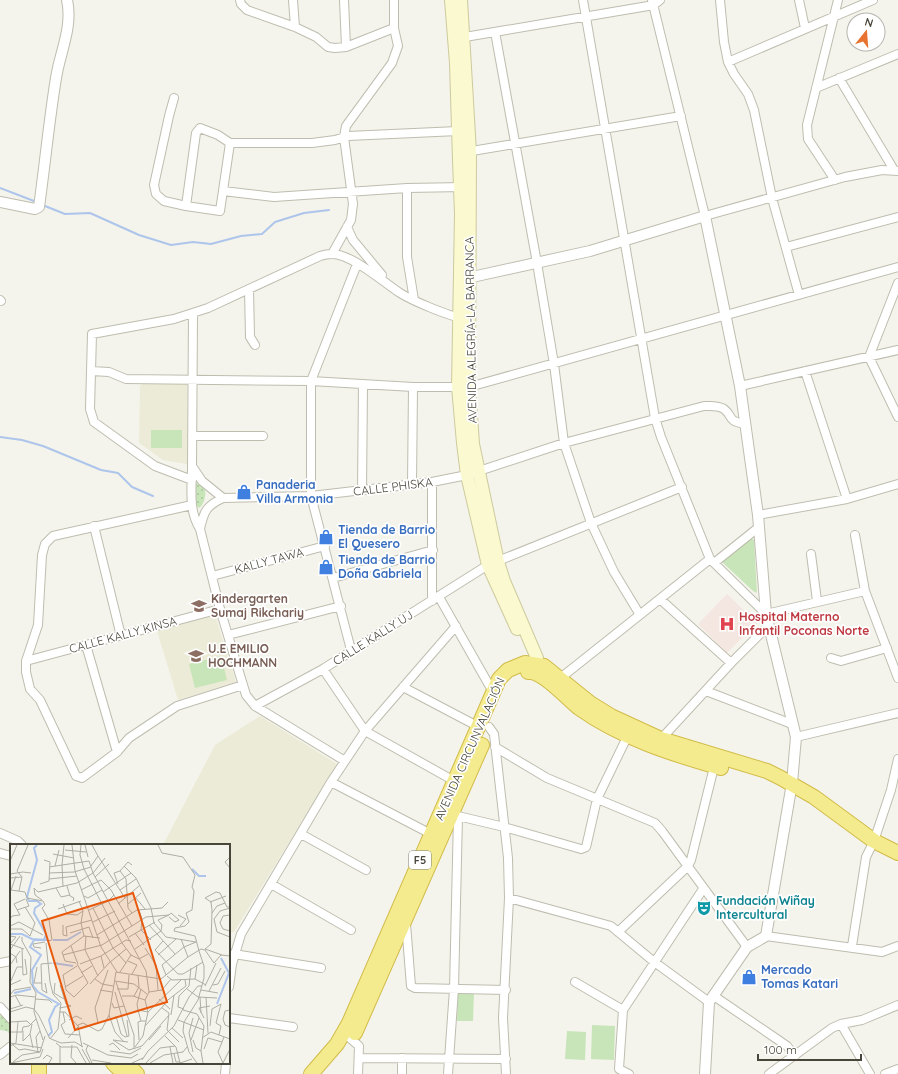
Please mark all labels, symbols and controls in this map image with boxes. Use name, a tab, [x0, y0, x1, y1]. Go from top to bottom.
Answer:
north arrow	[846, 12, 886, 52]
text: N	[863, 15, 875, 30]
street label: AVENIDA ALEGRÍA-LA BARRANCA	[461, 236, 480, 424]
street label: CALLE PHISKA	[352, 474, 434, 499]
place label: Panaderia Villa Armonia	[256, 477, 333, 506]
shop icon: Panaderia Villa Armonia	[235, 483, 253, 501]
place label: Tienda de Barrio El Quesero	[338, 522, 436, 551]
shop icon: Tienda de Barrio El Quesero	[317, 528, 335, 546]
street label: KALLY TAWA	[233, 544, 305, 577]
place label: Tienda de Barrio Doña Gabriela	[338, 552, 436, 581]
shop icon: Tienda de Barrio Doña Gabriela	[317, 558, 335, 576]
place label: Kindergarten Sumaj Rikchariy	[211, 591, 304, 620]
school or university icon: Kindergarten Sumaj Rikchariy	[190, 597, 208, 615]
street label: CALLE KALLY UJ	[330, 607, 416, 668]
place label: Hospital Materno Infantil Poconas Norte	[739, 609, 869, 638]
street label: CALLE KALLY KINSA	[67, 613, 179, 656]
hospital icon: Hospital Materno Infantil Poconas Norte	[718, 615, 736, 633]
place label: U.E EMILIO HOCHMANN	[208, 641, 277, 670]
school or university icon: U.E EMILIO HOCHMANN	[187, 647, 205, 665]
street label: AVENIDA CIRCUNVALACIÓN	[431, 675, 508, 823]
inset map	[10, 844, 230, 1064]
road number: F5	[409, 851, 431, 869]
place label: Fundación Wiñay Intercultural	[716, 893, 815, 922]
theatre icon: Fundación Wiñay Intercultural	[695, 899, 713, 917]
place label: Mercado Tomas Katari	[761, 962, 838, 991]
shop icon: Mercado Tomas Katari	[740, 968, 758, 986]
scale bar	[758, 1036, 861, 1062]
text: 100 m	[764, 1042, 797, 1057]

